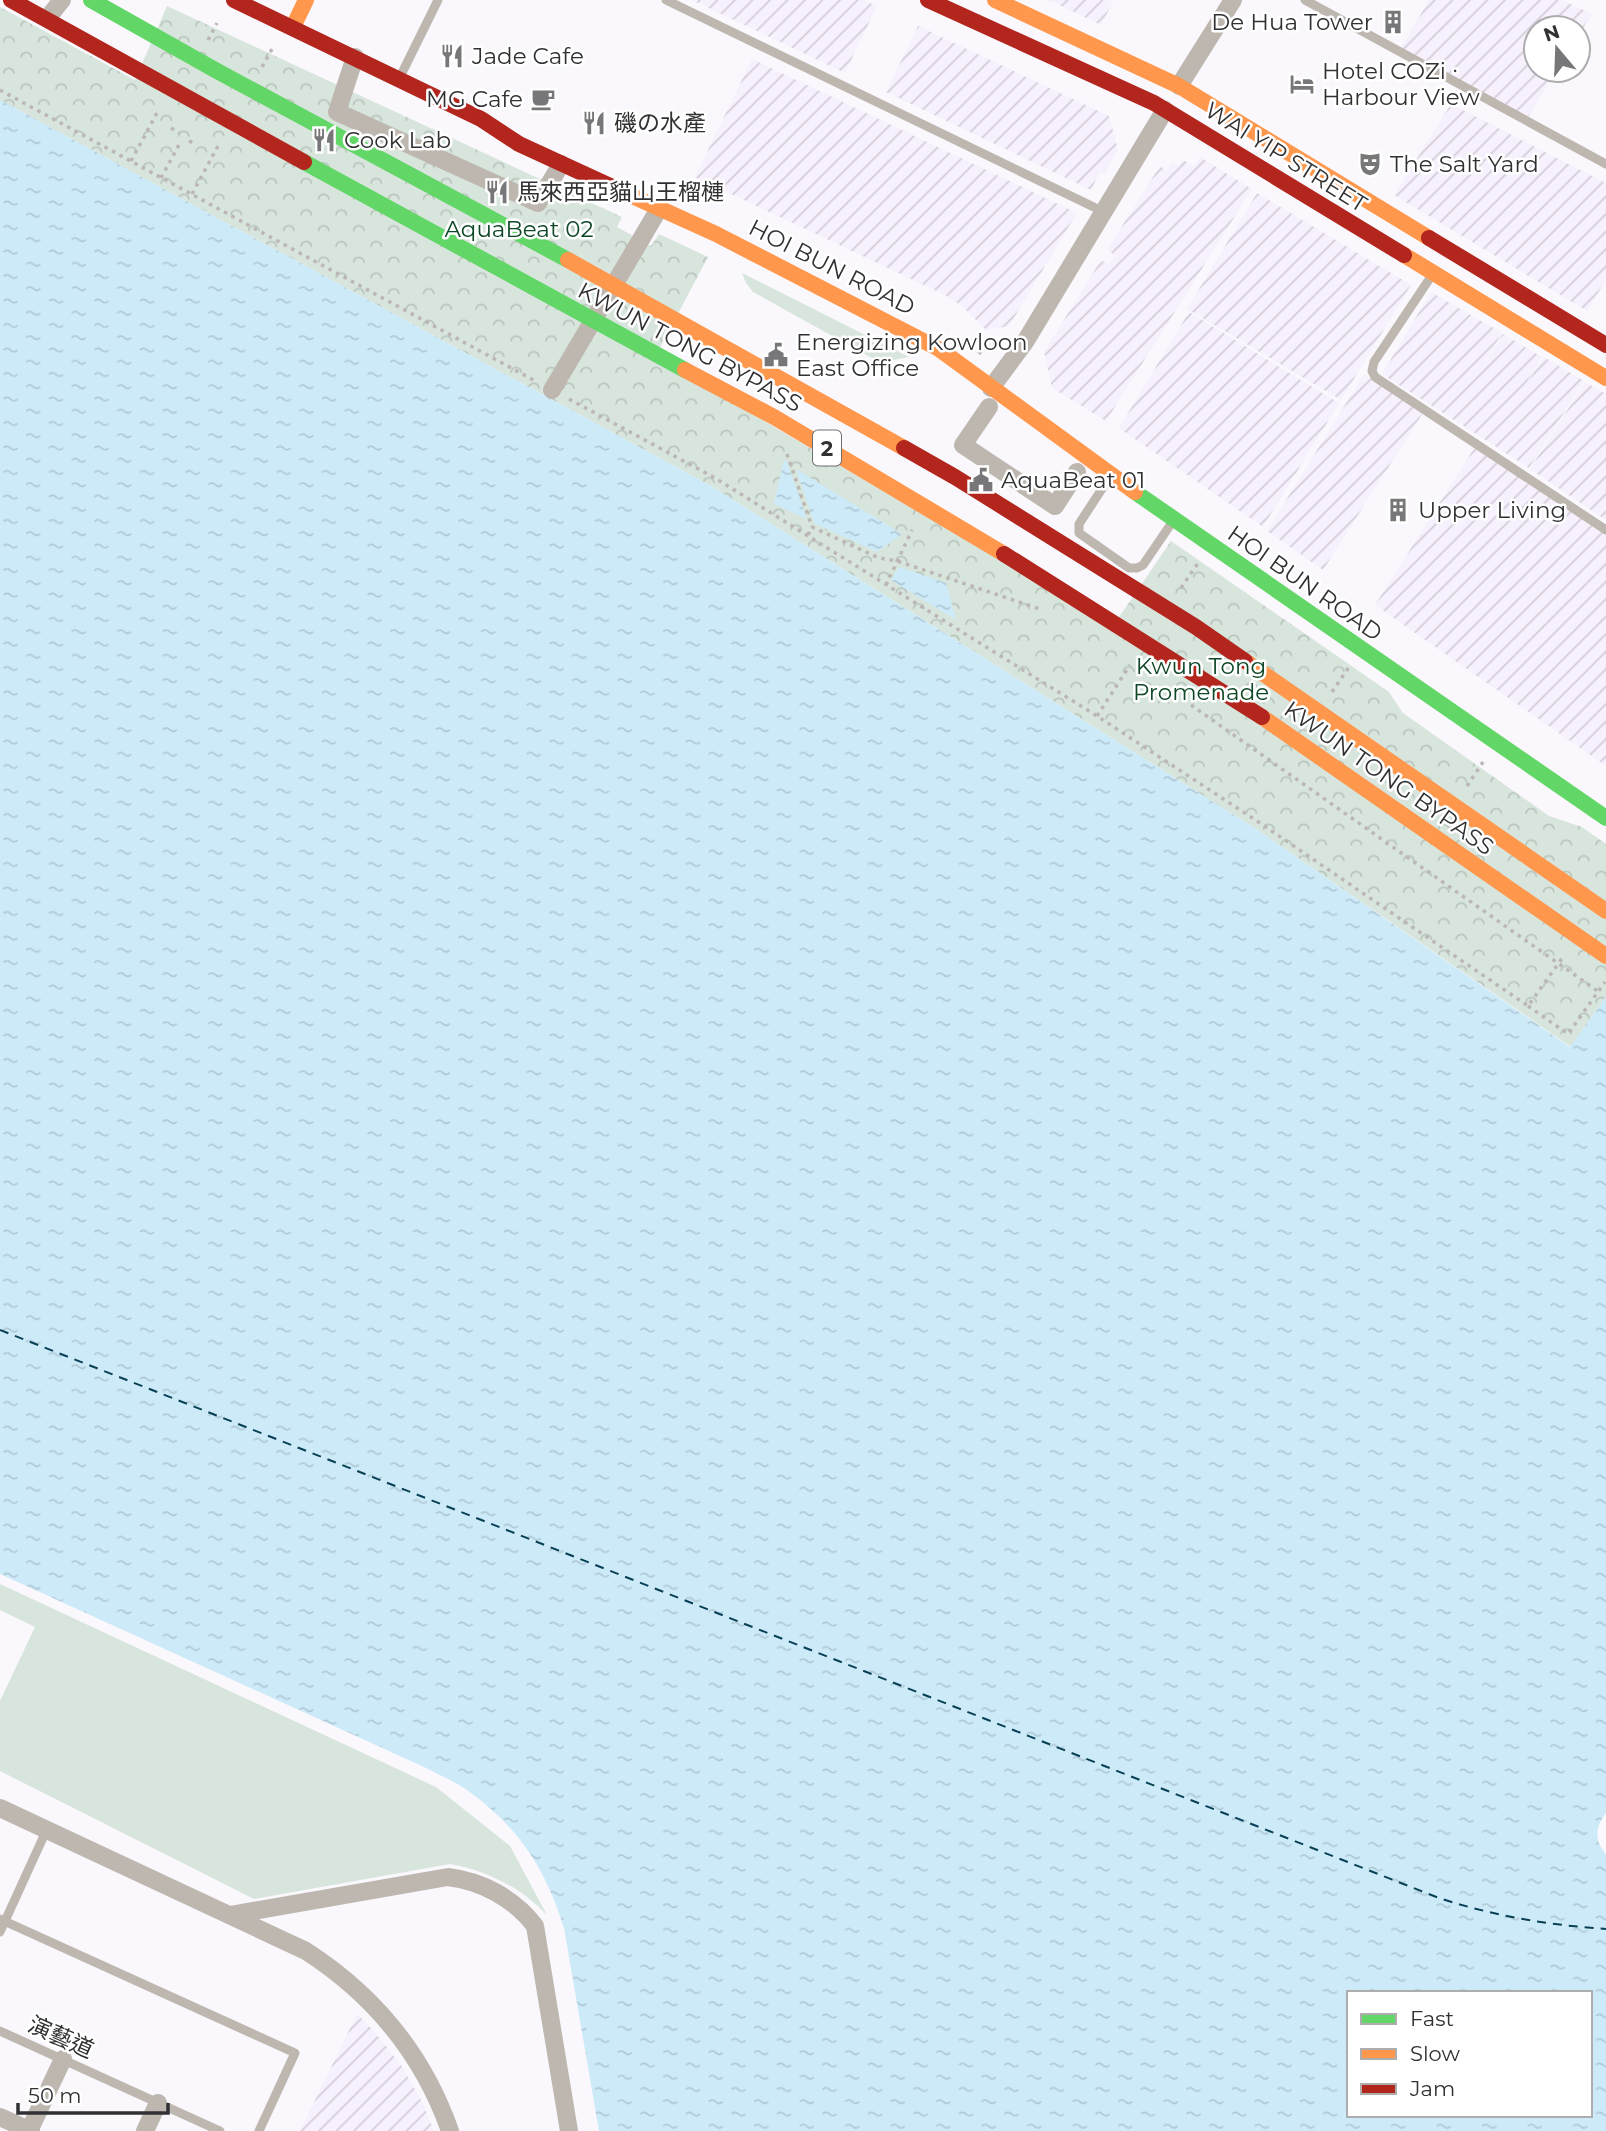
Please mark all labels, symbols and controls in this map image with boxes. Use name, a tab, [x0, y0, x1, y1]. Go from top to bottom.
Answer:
place label: De Hua Tower	[1211, 8, 1373, 36]
building icon: De Hua Tower	[1379, 8, 1407, 36]
north arrow	[1522, 14, 1592, 84]
text: N	[1541, 20, 1563, 47]
restaurant icon: Jade Cafe	[438, 42, 466, 70]
place label: Jade Cafe	[471, 42, 584, 70]
place label: Hotel COZi ∙ Harbour View	[1322, 57, 1481, 111]
hotel icon: Hotel COZi ∙ Harbour View	[1288, 70, 1316, 98]
place label: MG Cafe	[426, 85, 523, 113]
cafe icon: MG Cafe	[529, 85, 557, 113]
street label: WAI YIP STREET	[1200, 96, 1373, 218]
restaurant icon: 磯の水產	[580, 109, 608, 137]
place label: 磯の水產	[614, 109, 706, 137]
restaurant icon: Cook Lab	[310, 126, 338, 154]
place label: Cook Lab	[344, 126, 451, 154]
theatre icon: The Salt Yard	[1356, 150, 1384, 178]
place label: The Salt Yard	[1390, 150, 1539, 178]
restaurant icon: 馬來西亞貓山王榴槤	[483, 178, 511, 206]
place label: 馬來西亞貓山王榴槤	[517, 178, 724, 206]
street label: HOI BUN ROAD	[744, 213, 920, 321]
park label: AquaBeat 02	[444, 215, 594, 243]
street label: KWUN TONG BYPASS	[573, 276, 807, 418]
place label: Energizing Kowloon East Office	[796, 328, 1028, 382]
public building icon: Energizing Kowloon East Office	[762, 341, 790, 369]
road number: 2	[813, 430, 841, 466]
public building icon: AquaBeat 01	[967, 466, 995, 494]
place label: AquaBeat 01	[1001, 466, 1145, 494]
building icon: Upper Living	[1384, 496, 1412, 524]
place label: Upper Living	[1418, 496, 1566, 524]
street label: HOI BUN ROAD	[1222, 519, 1388, 647]
park label: Kwun Tong Promenade	[1133, 652, 1269, 706]
street label: KWUN TONG BYPASS	[1279, 695, 1499, 861]
legend	[1347, 1991, 1592, 2117]
text: Fast	[1410, 2006, 1454, 2031]
street label: 演藝道	[24, 2010, 98, 2064]
text: Slow	[1410, 2041, 1460, 2066]
scale bar	[18, 2072, 168, 2116]
text: Jam	[1409, 2076, 1455, 2101]
text: 50 m	[28, 2083, 82, 2108]

